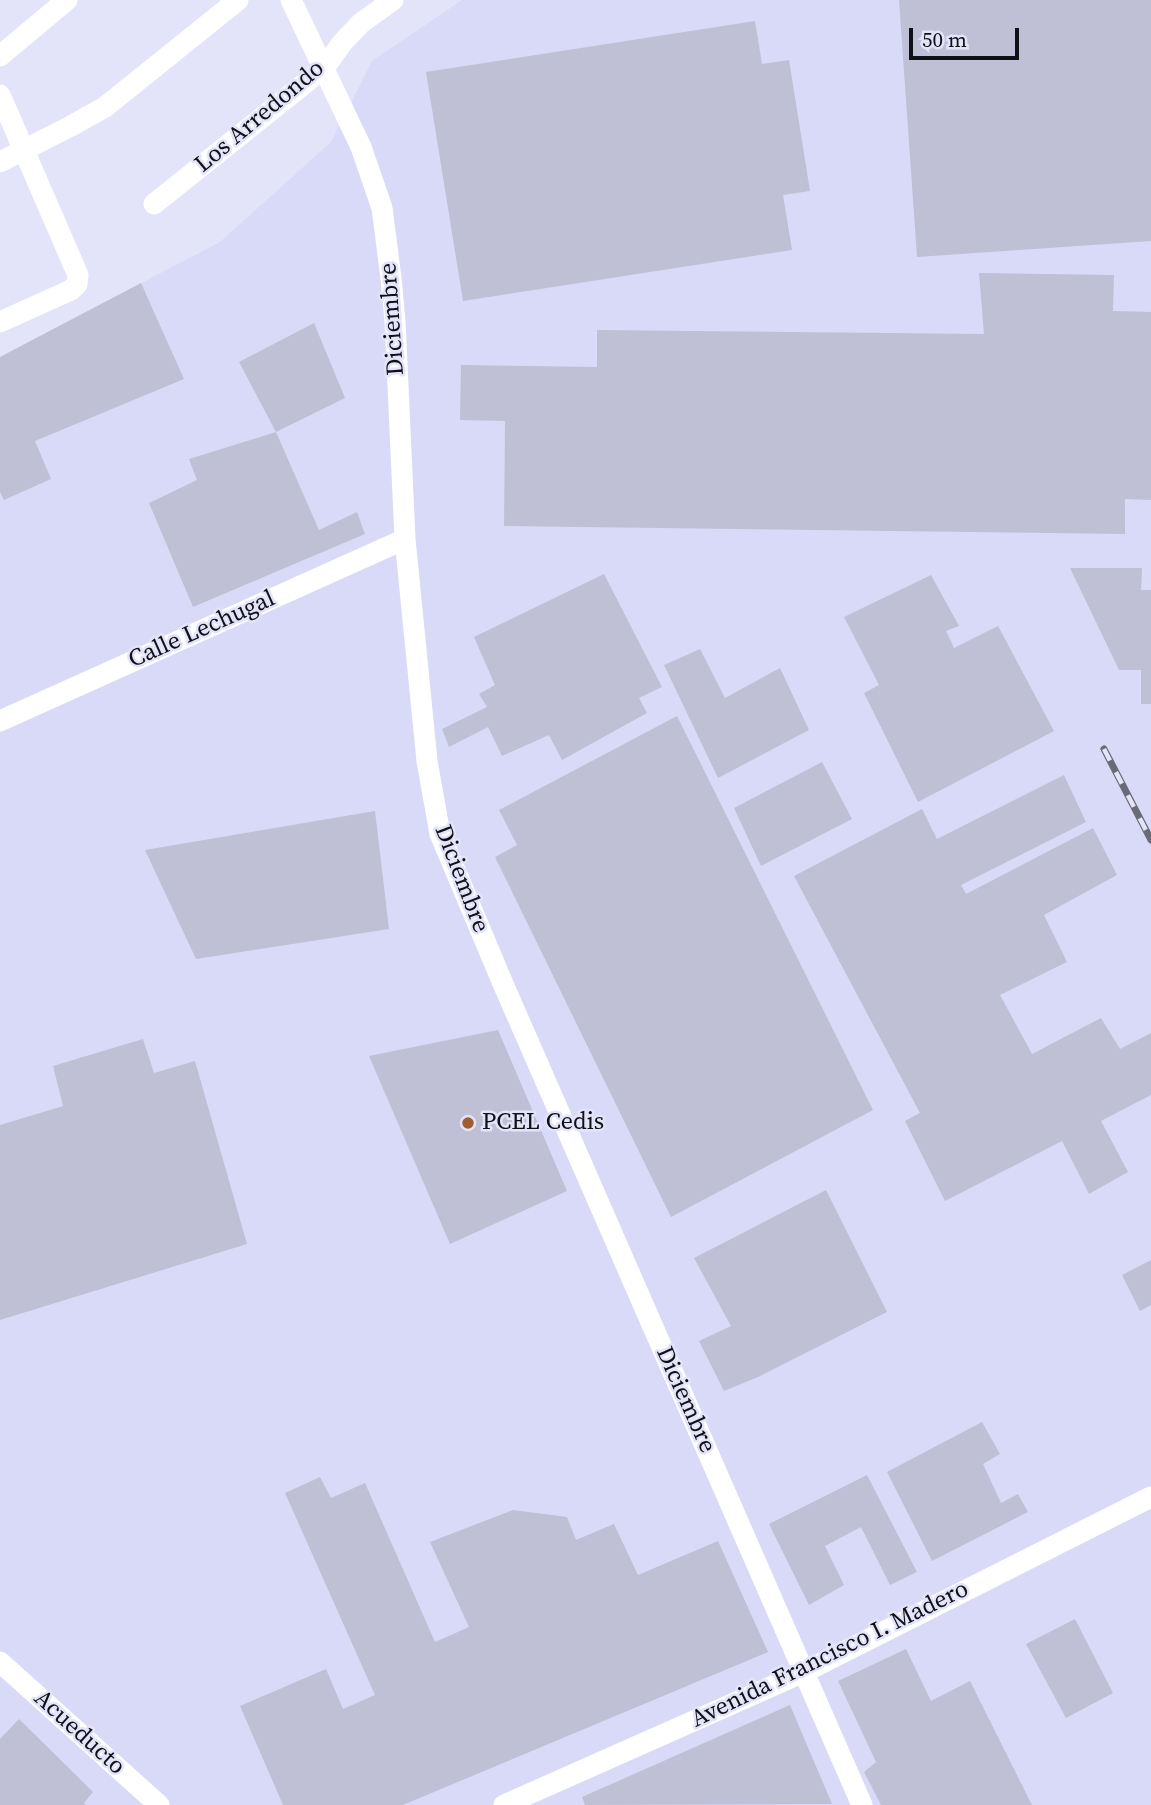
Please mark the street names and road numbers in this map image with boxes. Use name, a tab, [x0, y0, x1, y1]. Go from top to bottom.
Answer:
street label: Los Arredondo	[190, 55, 330, 179]
street label: Diciembre	[375, 262, 411, 376]
street label: Calle Lechugal	[124, 585, 280, 675]
street label: Diciembre	[427, 821, 495, 937]
street label: Diciembre	[649, 1343, 721, 1457]
street label: Avenida Francisco I. Madero	[687, 1575, 973, 1735]
street label: Acueducto	[27, 1685, 131, 1781]

